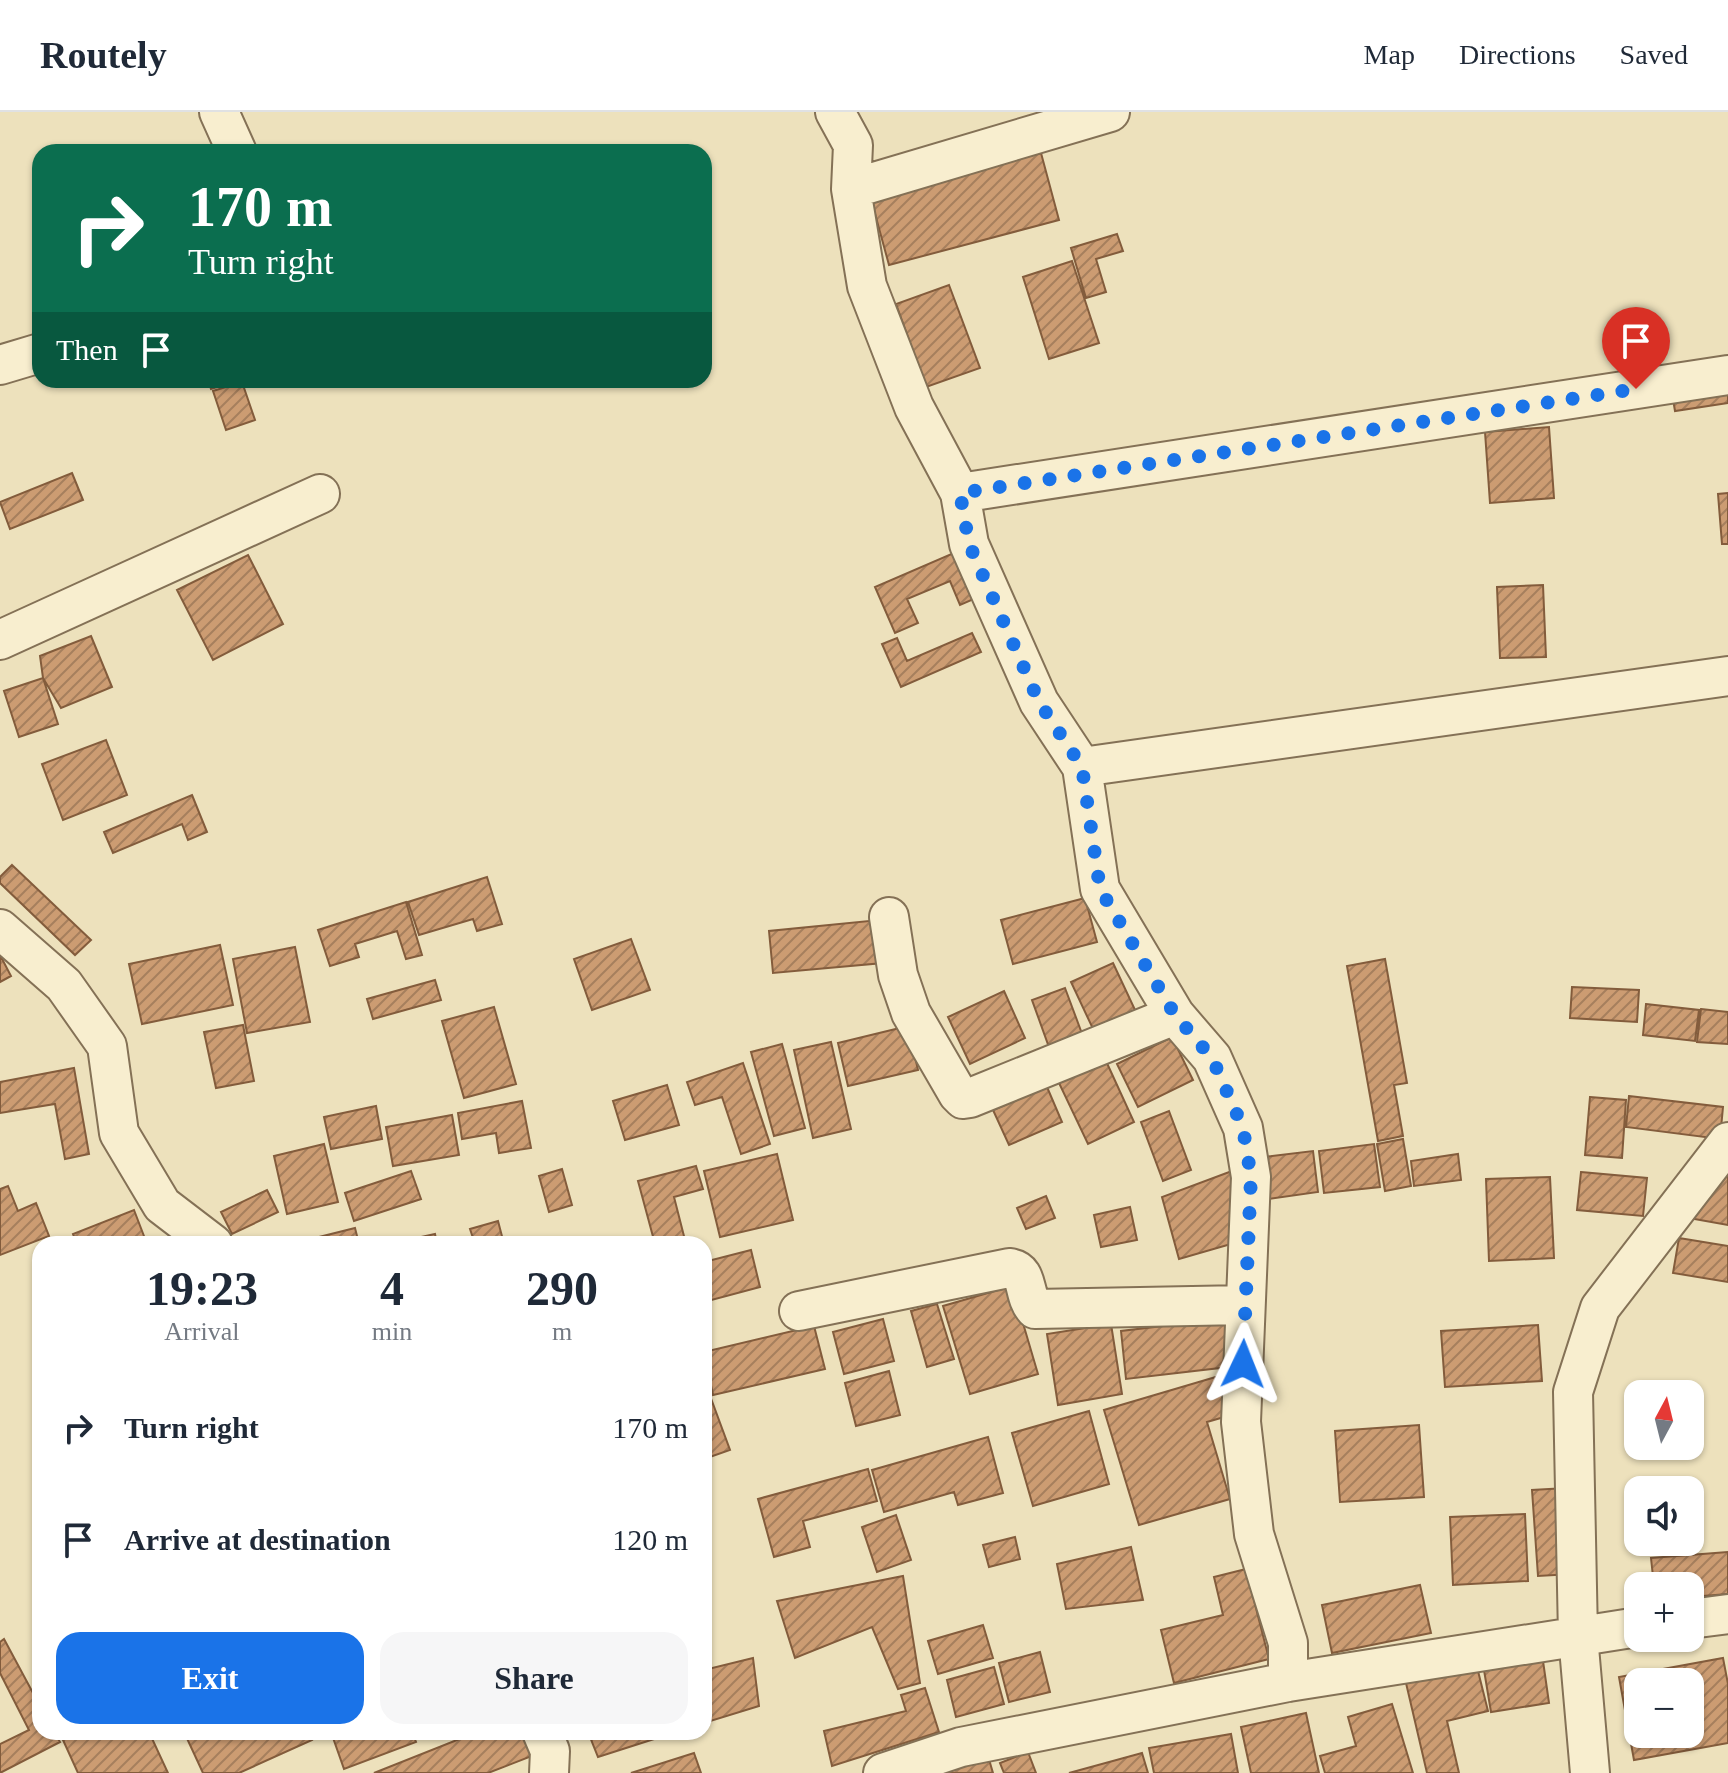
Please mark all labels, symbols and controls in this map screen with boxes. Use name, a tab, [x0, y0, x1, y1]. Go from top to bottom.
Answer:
text: Routely	[40, 34, 167, 76]
text: Map	[1364, 39, 1415, 70]
text: Directions	[1459, 39, 1576, 70]
text: Saved	[1620, 39, 1688, 70]
icon: right	[56, 176, 160, 280]
text: 170 m	[188, 176, 333, 238]
text: Turn right	[188, 242, 334, 282]
pin	[1602, 307, 1670, 389]
icon: arrive	[1614, 319, 1658, 363]
icon: arrive	[134, 328, 178, 372]
text: Then	[56, 333, 118, 366]
text: 19:23	[146, 1262, 258, 1315]
text: 4	[380, 1262, 404, 1315]
text: 290	[526, 1262, 598, 1315]
text: Arrival	[164, 1317, 239, 1346]
text: min	[372, 1317, 412, 1346]
text: m	[552, 1317, 572, 1346]
position arrow	[1201, 1322, 1285, 1406]
north arrow	[1624, 1380, 1704, 1460]
map controls	[1624, 1380, 1704, 1748]
icon: right	[56, 1406, 100, 1450]
text: Turn right	[124, 1411, 259, 1444]
text: 170 m	[612, 1411, 688, 1444]
button: sound	[1624, 1476, 1704, 1556]
icon: arrive	[56, 1518, 100, 1562]
text: Arrive at destination	[124, 1523, 391, 1556]
text: 120 m	[612, 1523, 688, 1556]
button: +	[1624, 1572, 1704, 1652]
button: Exit	[56, 1632, 364, 1724]
button: Share	[380, 1632, 688, 1724]
button: −	[1624, 1668, 1704, 1748]

